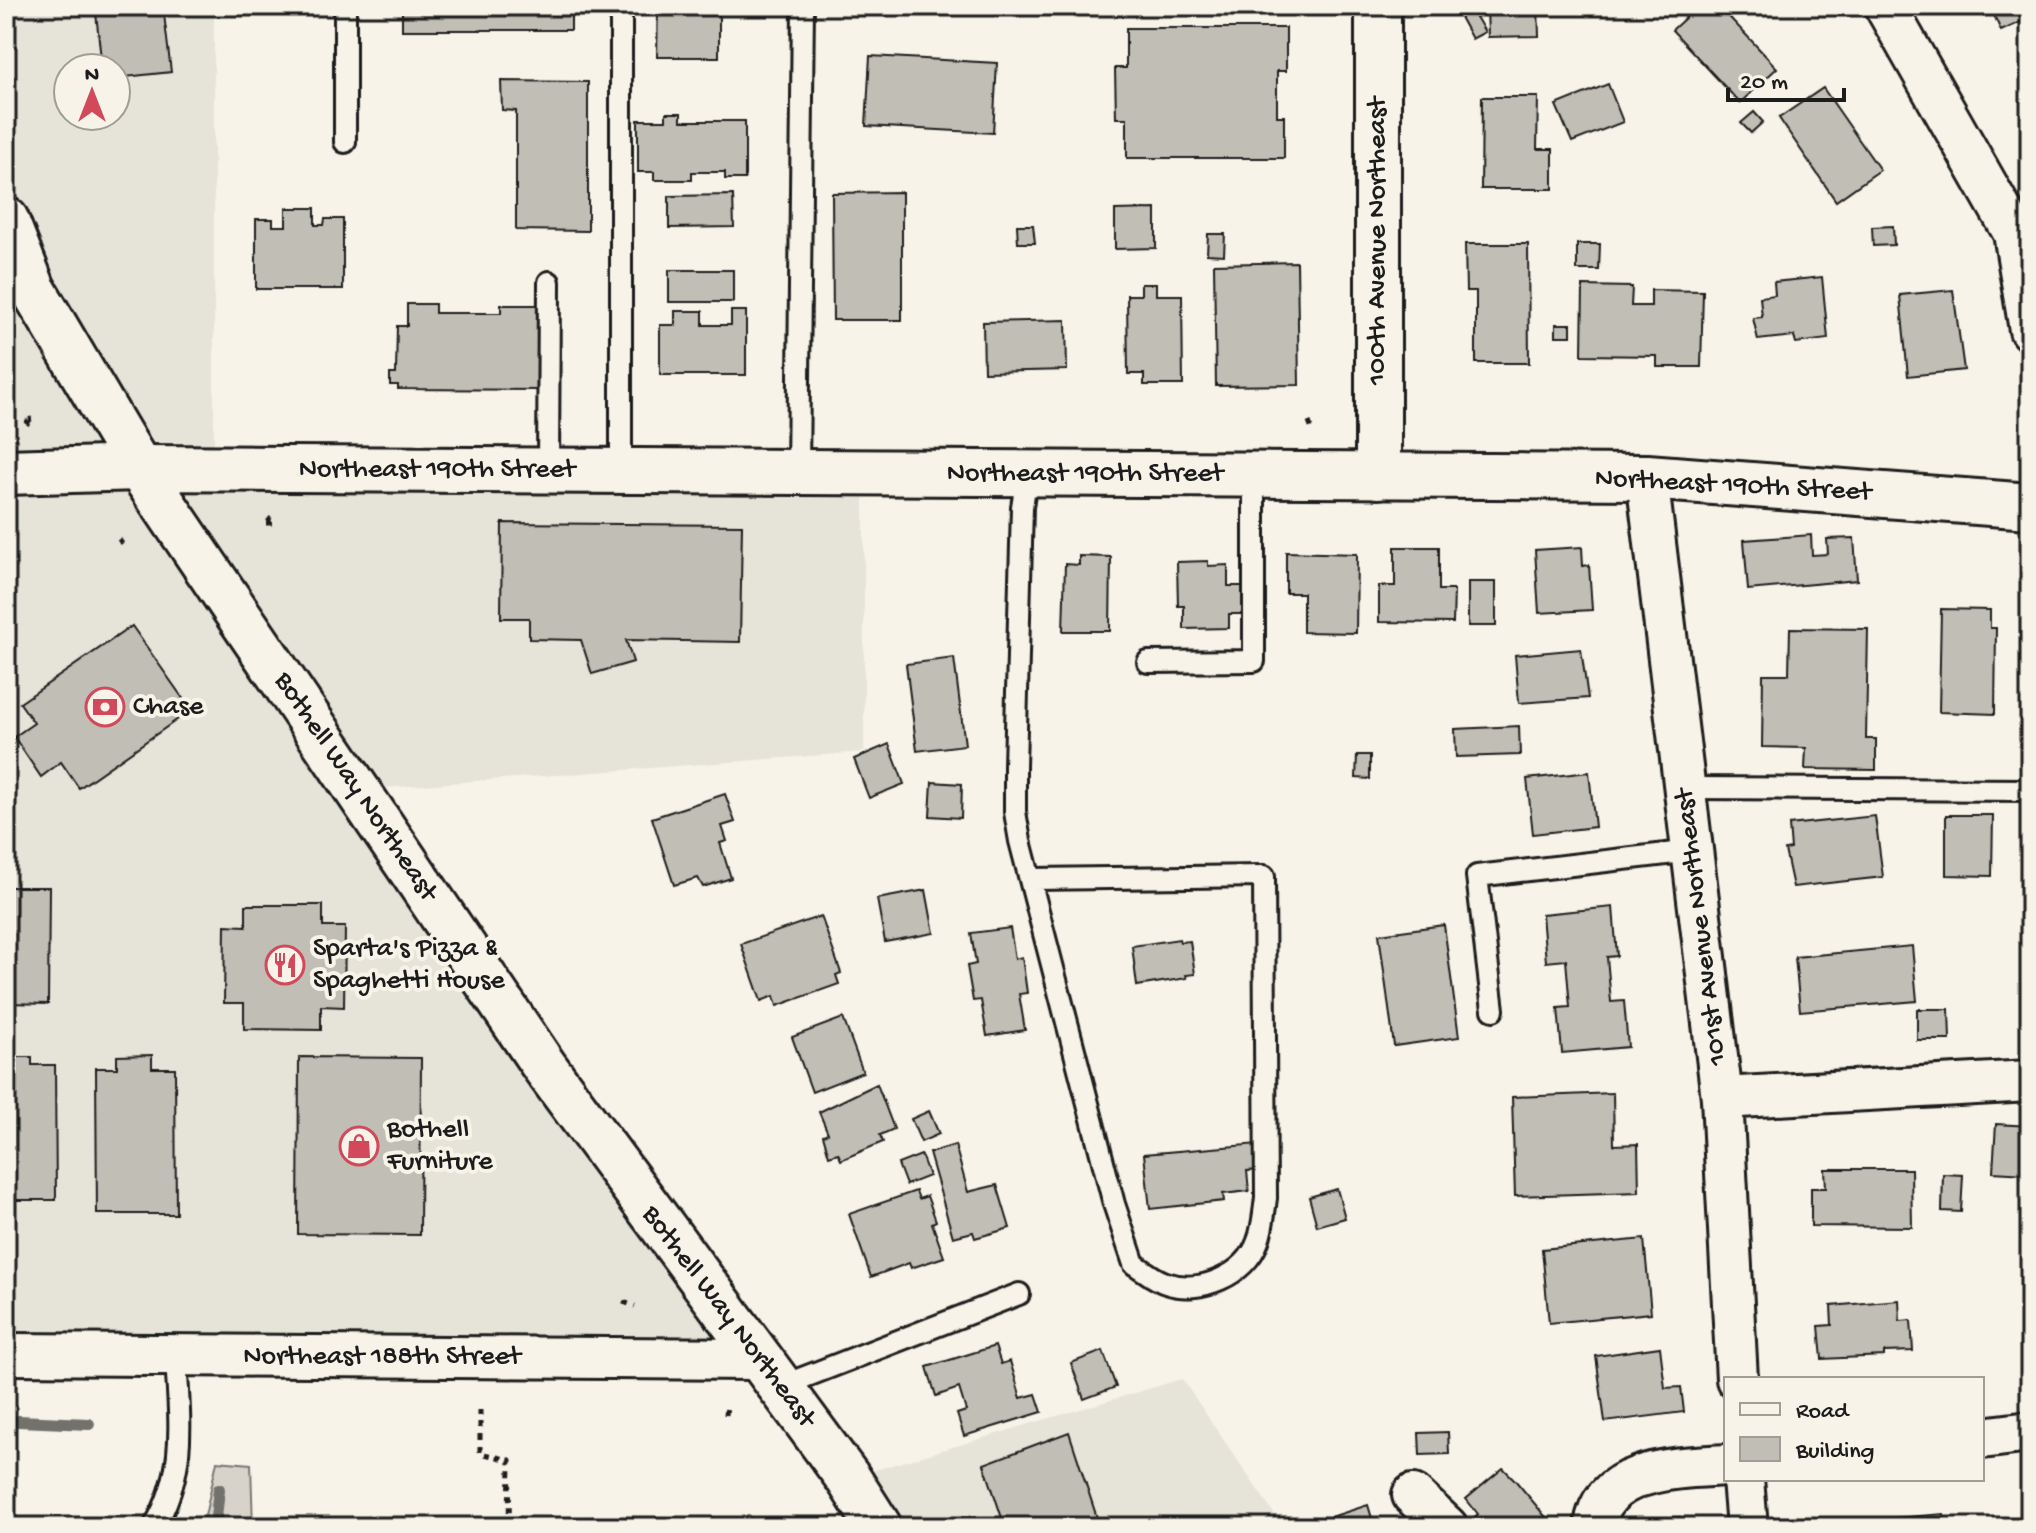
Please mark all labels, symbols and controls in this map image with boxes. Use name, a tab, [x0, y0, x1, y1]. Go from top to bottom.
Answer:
north arrow	[52, 52, 132, 132]
scale bar	[1728, 52, 1844, 102]
text: N	[85, 63, 99, 89]
text: 20 m	[1740, 69, 1788, 98]
street label: 100th Avenue Northeast	[1362, 94, 1395, 386]
street label: Northeast 190th Street	[299, 454, 578, 487]
street label: Northeast 190th Street	[947, 458, 1226, 491]
street label: Northeast 190th Street	[1594, 462, 1875, 510]
street label: Bothell Way Northeast	[265, 665, 445, 910]
bank icon: Chase	[84, 686, 126, 728]
place label: Chase	[133, 691, 204, 724]
street label: 101st Avenue Northeast	[1668, 784, 1735, 1068]
place label: Sparta's Pizza & Spaghetti House	[313, 933, 505, 998]
restaurant icon: Sparta's Pizza & Spaghetti House	[264, 944, 306, 986]
place label: Bothell Furniture	[386, 1114, 493, 1179]
shop icon: Bothell Furniture	[338, 1125, 380, 1167]
street label: Bothell Way Northeast	[633, 1199, 824, 1437]
street label: Northeast 188th Street	[243, 1341, 523, 1374]
legend	[1724, 1377, 1984, 1481]
text: Road	[1796, 1398, 1850, 1427]
text: Building	[1795, 1438, 1874, 1467]

